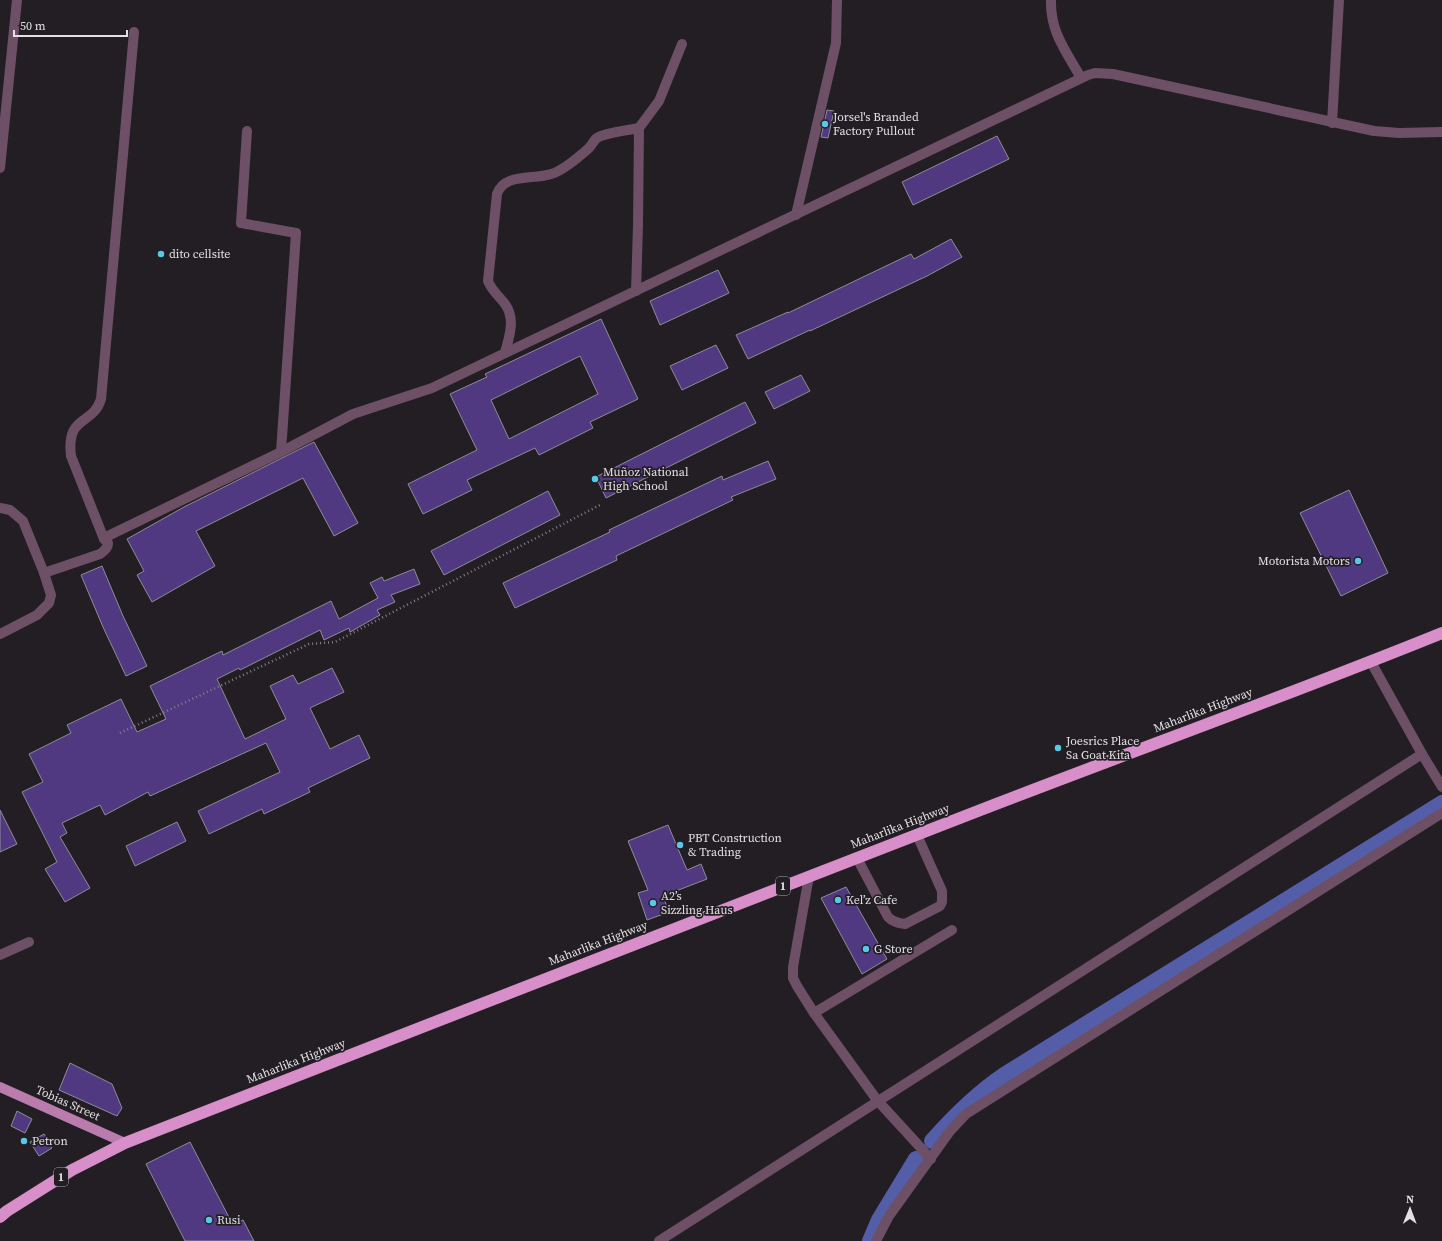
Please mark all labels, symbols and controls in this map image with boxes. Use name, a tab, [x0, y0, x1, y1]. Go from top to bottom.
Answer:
scale bar	[14, 12, 127, 38]
text: 50 m	[20, 18, 46, 34]
place label: Jorsel's Branded Factory Pullout	[832, 109, 919, 139]
marker: Jorsel's Branded Factory Pullout	[820, 119, 830, 129]
place label: dito cellsite	[169, 246, 230, 262]
marker: dito cellsite	[156, 249, 166, 259]
place label: Muñoz National High School	[603, 464, 689, 494]
marker: Muñoz National High School	[590, 474, 600, 484]
place label: Motorista Motors	[1258, 553, 1350, 569]
marker: Motorista Motors	[1353, 556, 1363, 566]
street label: Maharlika Highway	[1151, 683, 1255, 736]
place label: Joesrics Place Sa Goat Kita	[1065, 733, 1139, 763]
marker: Joesrics Place Sa Goat Kita	[1053, 743, 1063, 753]
street label: Maharlika Highway	[848, 799, 952, 852]
place label: PBT Construction & Trading	[688, 830, 782, 860]
marker: PBT Construction & Trading	[675, 840, 685, 850]
road number: 1	[776, 877, 790, 895]
place label: A2’s Sizzling Haus	[661, 888, 733, 918]
place label: Kel’z Cafe	[846, 892, 897, 908]
marker: Kel’z Cafe	[833, 895, 843, 905]
marker: A2’s Sizzling Haus	[648, 898, 658, 908]
street label: Maharlika Highway	[546, 916, 650, 969]
place label: G Store	[874, 941, 913, 957]
marker: G Store	[861, 944, 871, 954]
street label: Maharlika Highway	[244, 1034, 348, 1087]
street label: Tobias Street	[33, 1082, 103, 1124]
place label: Petron	[32, 1133, 68, 1149]
marker: Petron	[19, 1136, 29, 1146]
road number: 1	[54, 1168, 68, 1186]
north arrow	[1390, 1189, 1430, 1229]
text: N	[1406, 1192, 1414, 1207]
place label: Rusi	[217, 1212, 241, 1228]
marker: Rusi	[204, 1215, 214, 1225]

